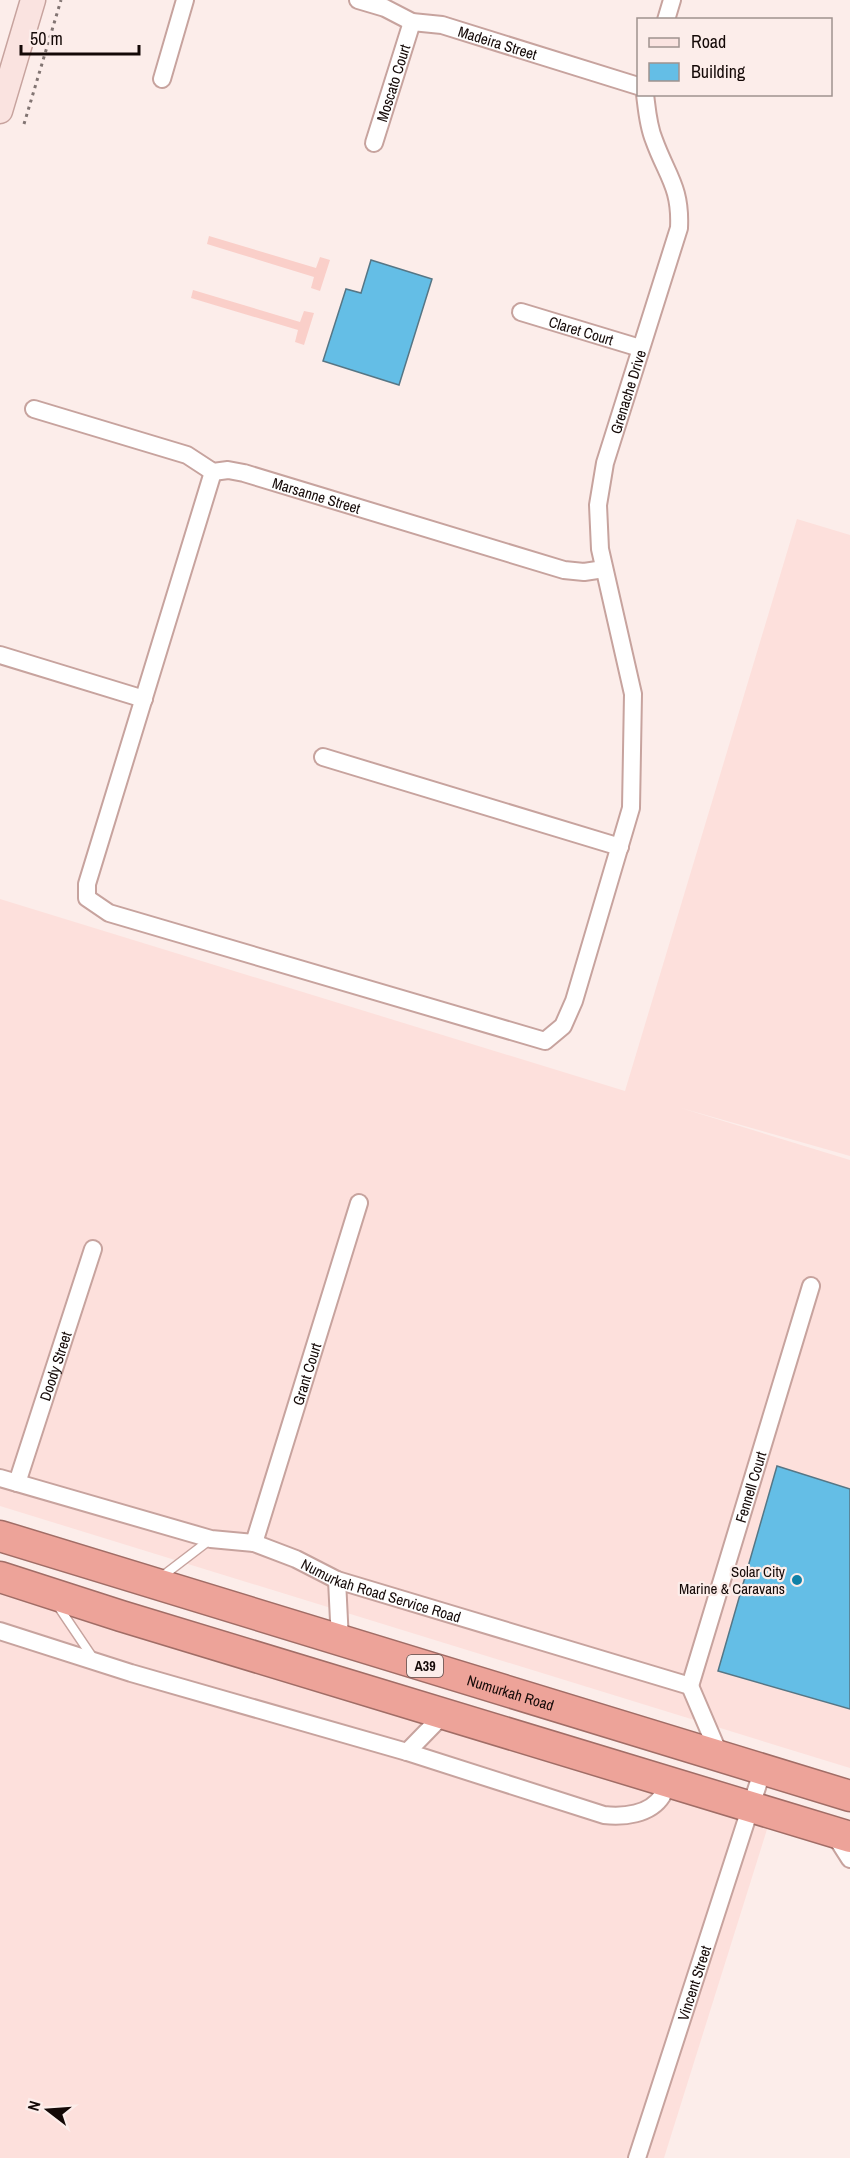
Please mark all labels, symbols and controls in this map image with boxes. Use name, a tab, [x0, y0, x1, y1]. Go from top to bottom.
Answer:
scale bar	[21, 18, 140, 56]
legend	[637, 18, 832, 96]
street label: Madeira Street	[456, 20, 540, 65]
text: 50 m	[30, 26, 63, 51]
text: Road	[691, 29, 726, 54]
street label: Moscato Court	[371, 41, 415, 124]
text: Building	[691, 59, 746, 84]
street label: Claret Court	[546, 311, 617, 350]
street label: Grenache Drive	[604, 347, 651, 436]
street label: Marsanne Street	[270, 472, 364, 518]
street label: Doody Street	[34, 1328, 76, 1403]
street label: Grant Court	[287, 1339, 326, 1408]
street label: Fennell Court	[730, 1448, 771, 1525]
street label: Numurkah Road Service Road	[298, 1553, 464, 1627]
place label: Solar City Marine & Caravans	[679, 1561, 786, 1599]
marker: Solar City Marine & Caravans	[790, 1573, 804, 1587]
road number: A39	[407, 1655, 443, 1677]
street label: Numurkah Road	[465, 1669, 557, 1715]
street label: Vincent Street	[672, 1942, 716, 2023]
north arrow	[18, 2080, 78, 2140]
text: N	[22, 2098, 46, 2113]

